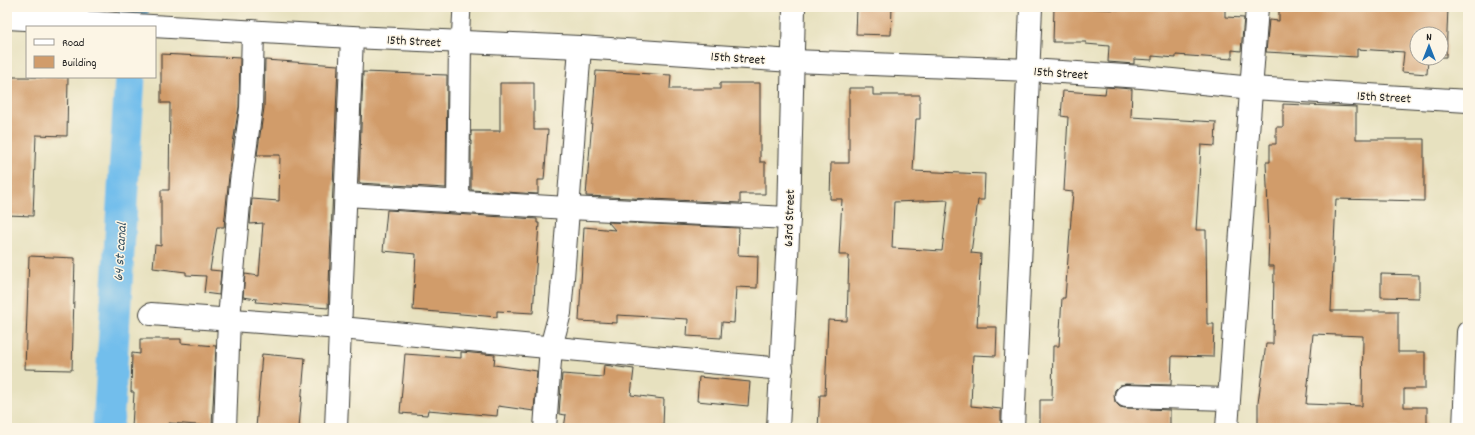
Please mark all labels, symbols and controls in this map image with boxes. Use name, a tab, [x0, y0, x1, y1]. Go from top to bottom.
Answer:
legend	[26, 26, 156, 78]
north arrow	[1409, 26, 1449, 66]
text: N	[1426, 30, 1432, 46]
street label: 15th Street	[386, 32, 442, 53]
text: Road	[62, 35, 84, 52]
street label: 15th Street	[710, 48, 766, 71]
text: Building	[62, 55, 97, 72]
street label: 15th Street	[1033, 63, 1089, 86]
street label: 15th Street	[1356, 88, 1412, 109]
street label: 63rd Street	[780, 189, 801, 247]
water label: 64 st canal	[109, 220, 133, 282]

